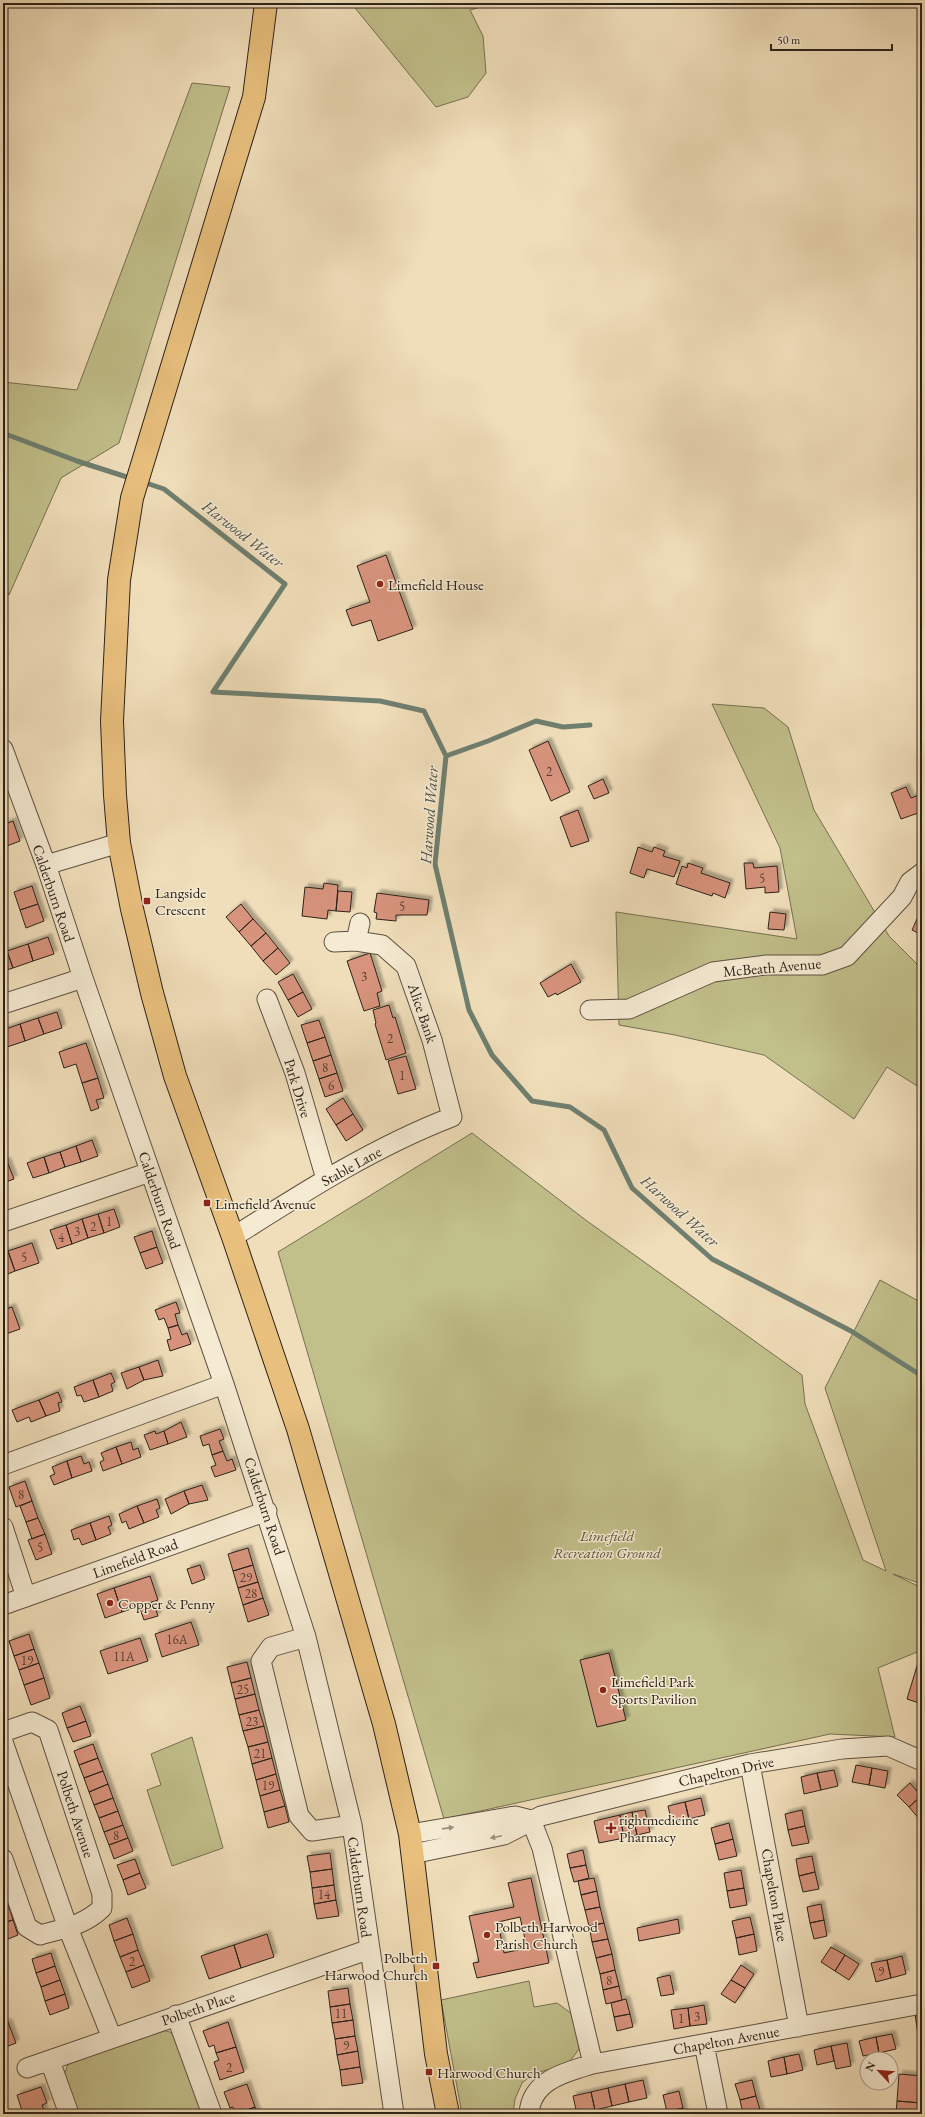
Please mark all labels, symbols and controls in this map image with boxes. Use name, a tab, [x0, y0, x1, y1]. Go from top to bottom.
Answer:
scale bar	[771, 26, 892, 52]
text: 50 m	[777, 32, 801, 48]
water label: Harwood Water	[197, 495, 289, 573]
place label: Limefield House	[388, 575, 484, 594]
marker: Limefield House	[375, 579, 385, 589]
house number: 2	[546, 763, 553, 780]
water label: Harwood Water	[415, 764, 443, 866]
street label: Calderburn Road	[28, 842, 80, 945]
house number: 5	[759, 870, 765, 887]
place label: Langside Crescent	[155, 883, 206, 919]
marker: Langside Crescent	[142, 896, 152, 906]
house number: 5	[399, 898, 405, 915]
street label: McBeath Avenue	[722, 953, 822, 981]
house number: 3	[361, 968, 367, 985]
street label: Alice Bank	[404, 980, 442, 1046]
house number: 2	[387, 1030, 394, 1047]
street label: Park Drive	[280, 1056, 316, 1120]
house number: 8	[322, 1059, 328, 1076]
house number: 1	[399, 1067, 405, 1084]
house number: 6	[328, 1077, 334, 1094]
street label: Stable Lane	[317, 1142, 385, 1190]
street label: Calderburn Road	[134, 1149, 186, 1252]
water label: Harwood Water	[636, 1170, 724, 1252]
place label: Limefield Avenue	[215, 1194, 316, 1213]
marker: Limefield Avenue	[202, 1198, 212, 1208]
house number: 1	[106, 1213, 112, 1230]
house number: 2	[90, 1218, 97, 1235]
house number: 3	[74, 1223, 80, 1240]
house number: 4	[58, 1229, 65, 1246]
house number: 5	[21, 1249, 27, 1266]
street label: Calderburn Road	[240, 1455, 290, 1558]
house number: 8	[18, 1486, 24, 1503]
park label: Limefield Recreation Ground	[553, 1526, 661, 1562]
street label: Limefield Road	[90, 1534, 181, 1582]
house number: 5	[37, 1539, 43, 1556]
house number: 29	[240, 1569, 253, 1586]
house number: 28	[245, 1585, 257, 1602]
place label: Copper & Penny	[118, 1594, 215, 1613]
marker: Copper & Penny	[105, 1598, 115, 1608]
house number: 16A	[166, 1631, 189, 1648]
house number: 11A	[113, 1648, 136, 1665]
house number: 19	[21, 1652, 34, 1669]
place label: Limefield Park Sports Pavilion	[611, 1672, 697, 1708]
house number: 25	[237, 1681, 249, 1698]
marker: Limefield Park Sports Pavilion	[598, 1685, 608, 1695]
house number: 23	[246, 1713, 258, 1730]
house number: 21	[254, 1745, 266, 1762]
street label: Chapelton Drive	[677, 1752, 775, 1790]
street label: Polbeth Avenue	[53, 1768, 99, 1860]
house number: 19	[262, 1777, 275, 1794]
place label: rightmedicine Pharmacy	[619, 1810, 699, 1846]
marker: rightmedicine Pharmacy	[606, 1823, 616, 1833]
one-way arrow	[442, 1825, 454, 1831]
house number: 8	[113, 1827, 119, 1844]
one-way arrow	[490, 1834, 502, 1840]
street label: Calderburn Road	[344, 1835, 377, 1939]
street label: Chapelton Place	[757, 1847, 793, 1943]
house number: 14	[318, 1886, 331, 1903]
place label: Polbeth Harwood Parish Church	[495, 1917, 598, 1953]
marker: Polbeth Harwood Parish Church	[482, 1930, 492, 1940]
place label: Polbeth Harwood Church	[324, 1948, 428, 1984]
house number: 2	[129, 1953, 136, 1970]
marker: Polbeth Harwood Church	[431, 1961, 441, 1971]
house number: 9	[878, 1963, 885, 1980]
house number: 8	[606, 1972, 612, 1989]
street label: Polbeth Place	[159, 1986, 238, 2029]
house number: 11	[335, 2005, 347, 2022]
house number: 3	[694, 2008, 700, 2025]
house number: 1	[678, 2010, 684, 2027]
street label: Chapelton Avenue	[671, 2021, 781, 2059]
house number: 9	[343, 2037, 350, 2054]
north arrow	[859, 2051, 899, 2091]
house number: 2	[226, 2059, 233, 2076]
text: N	[862, 2059, 878, 2074]
place label: Harwood Church	[437, 2063, 541, 2082]
marker: Harwood Church	[424, 2067, 434, 2077]

